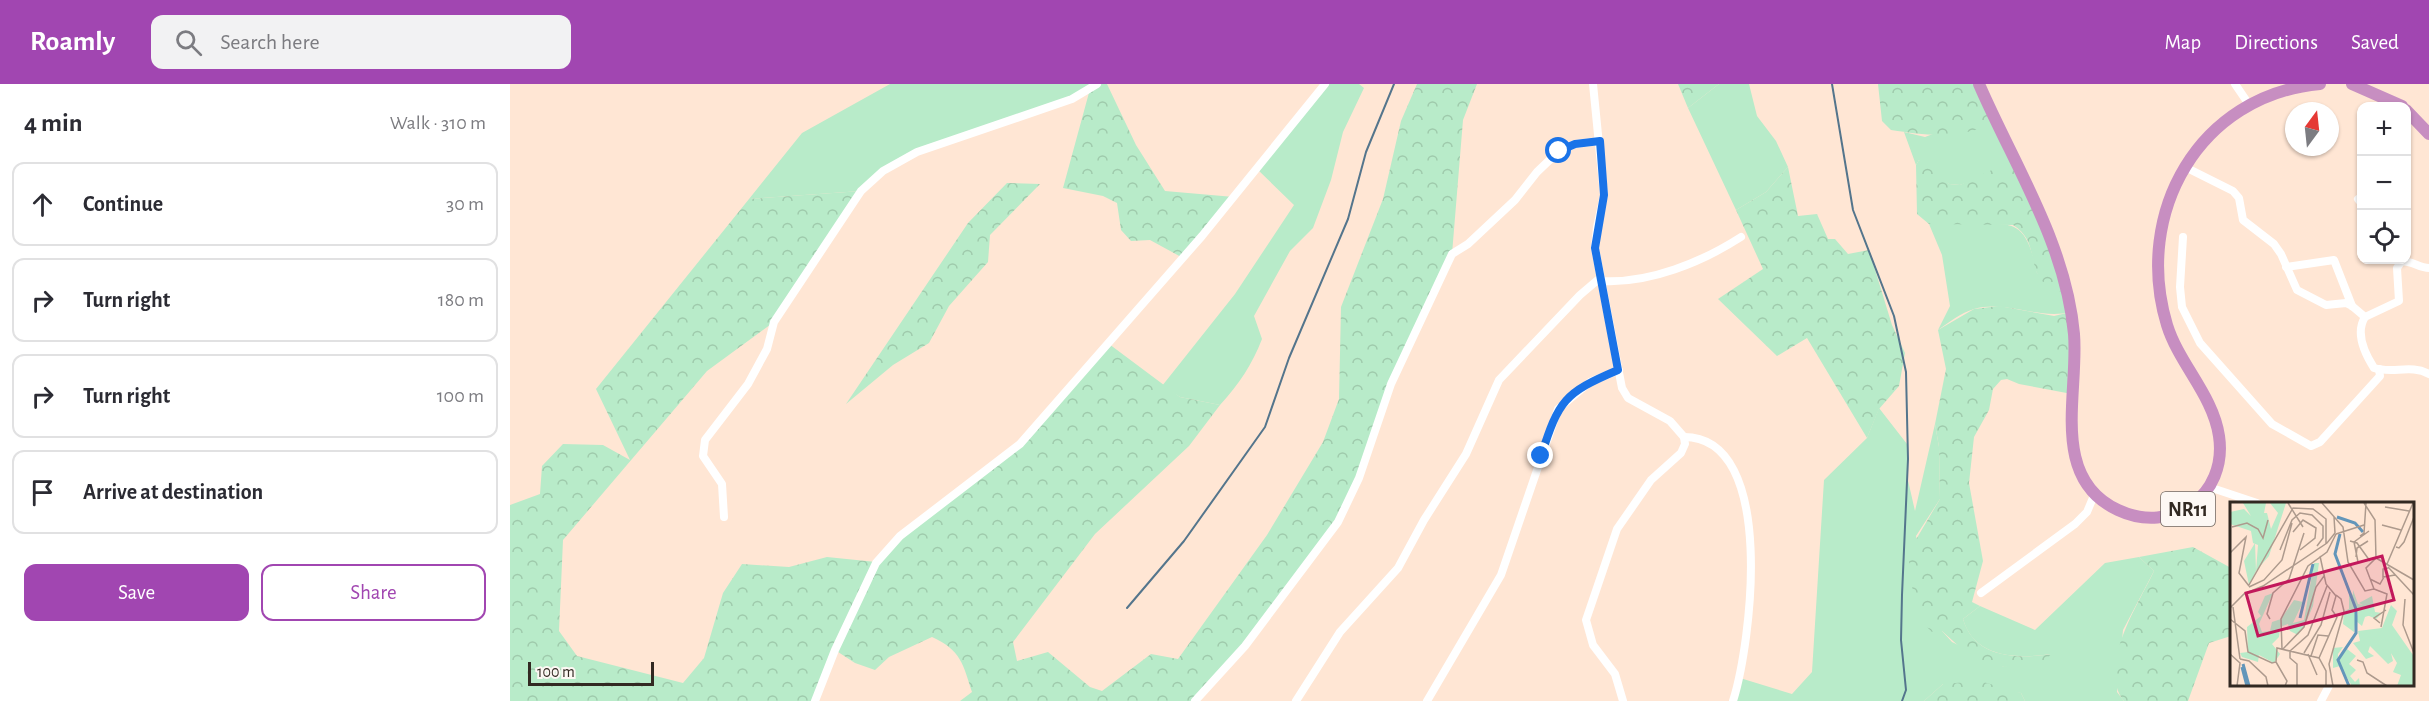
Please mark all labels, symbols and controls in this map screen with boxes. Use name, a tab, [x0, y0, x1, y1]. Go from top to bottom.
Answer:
search box	[151, 15, 571, 69]
icon: search	[172, 26, 205, 59]
text: Roamly	[30, 28, 115, 56]
text: Search here	[220, 31, 320, 53]
text: Map	[2165, 32, 2201, 53]
text: Directions	[2234, 32, 2318, 53]
text: Saved	[2351, 32, 2399, 53]
north arrow	[2285, 102, 2339, 156]
map controls	[2357, 102, 2411, 264]
button: +	[2357, 102, 2411, 156]
text: 4 min	[24, 110, 83, 136]
text: Walk · 310 m	[390, 113, 486, 133]
route start	[1545, 137, 1571, 163]
button: −	[2357, 156, 2411, 210]
icon: ahead	[26, 188, 59, 221]
text: Continue	[83, 193, 163, 215]
text: 30 m	[446, 194, 484, 214]
button: locate	[2357, 210, 2411, 264]
icon: right	[26, 284, 59, 317]
text: Turn right	[83, 289, 170, 311]
text: 180 m	[438, 290, 484, 310]
icon: right	[26, 380, 59, 413]
text: Turn right	[83, 385, 170, 407]
text: 100 m	[437, 386, 484, 406]
route end	[1527, 442, 1553, 468]
icon: arrive	[26, 476, 59, 509]
text: Arrive at destination	[83, 481, 263, 503]
road number: NR11	[2161, 492, 2215, 526]
inset map	[2230, 502, 2414, 686]
button: Save	[24, 564, 249, 621]
button: Share	[261, 564, 486, 621]
scale bar	[528, 659, 654, 686]
text: 100 m	[537, 664, 575, 680]

